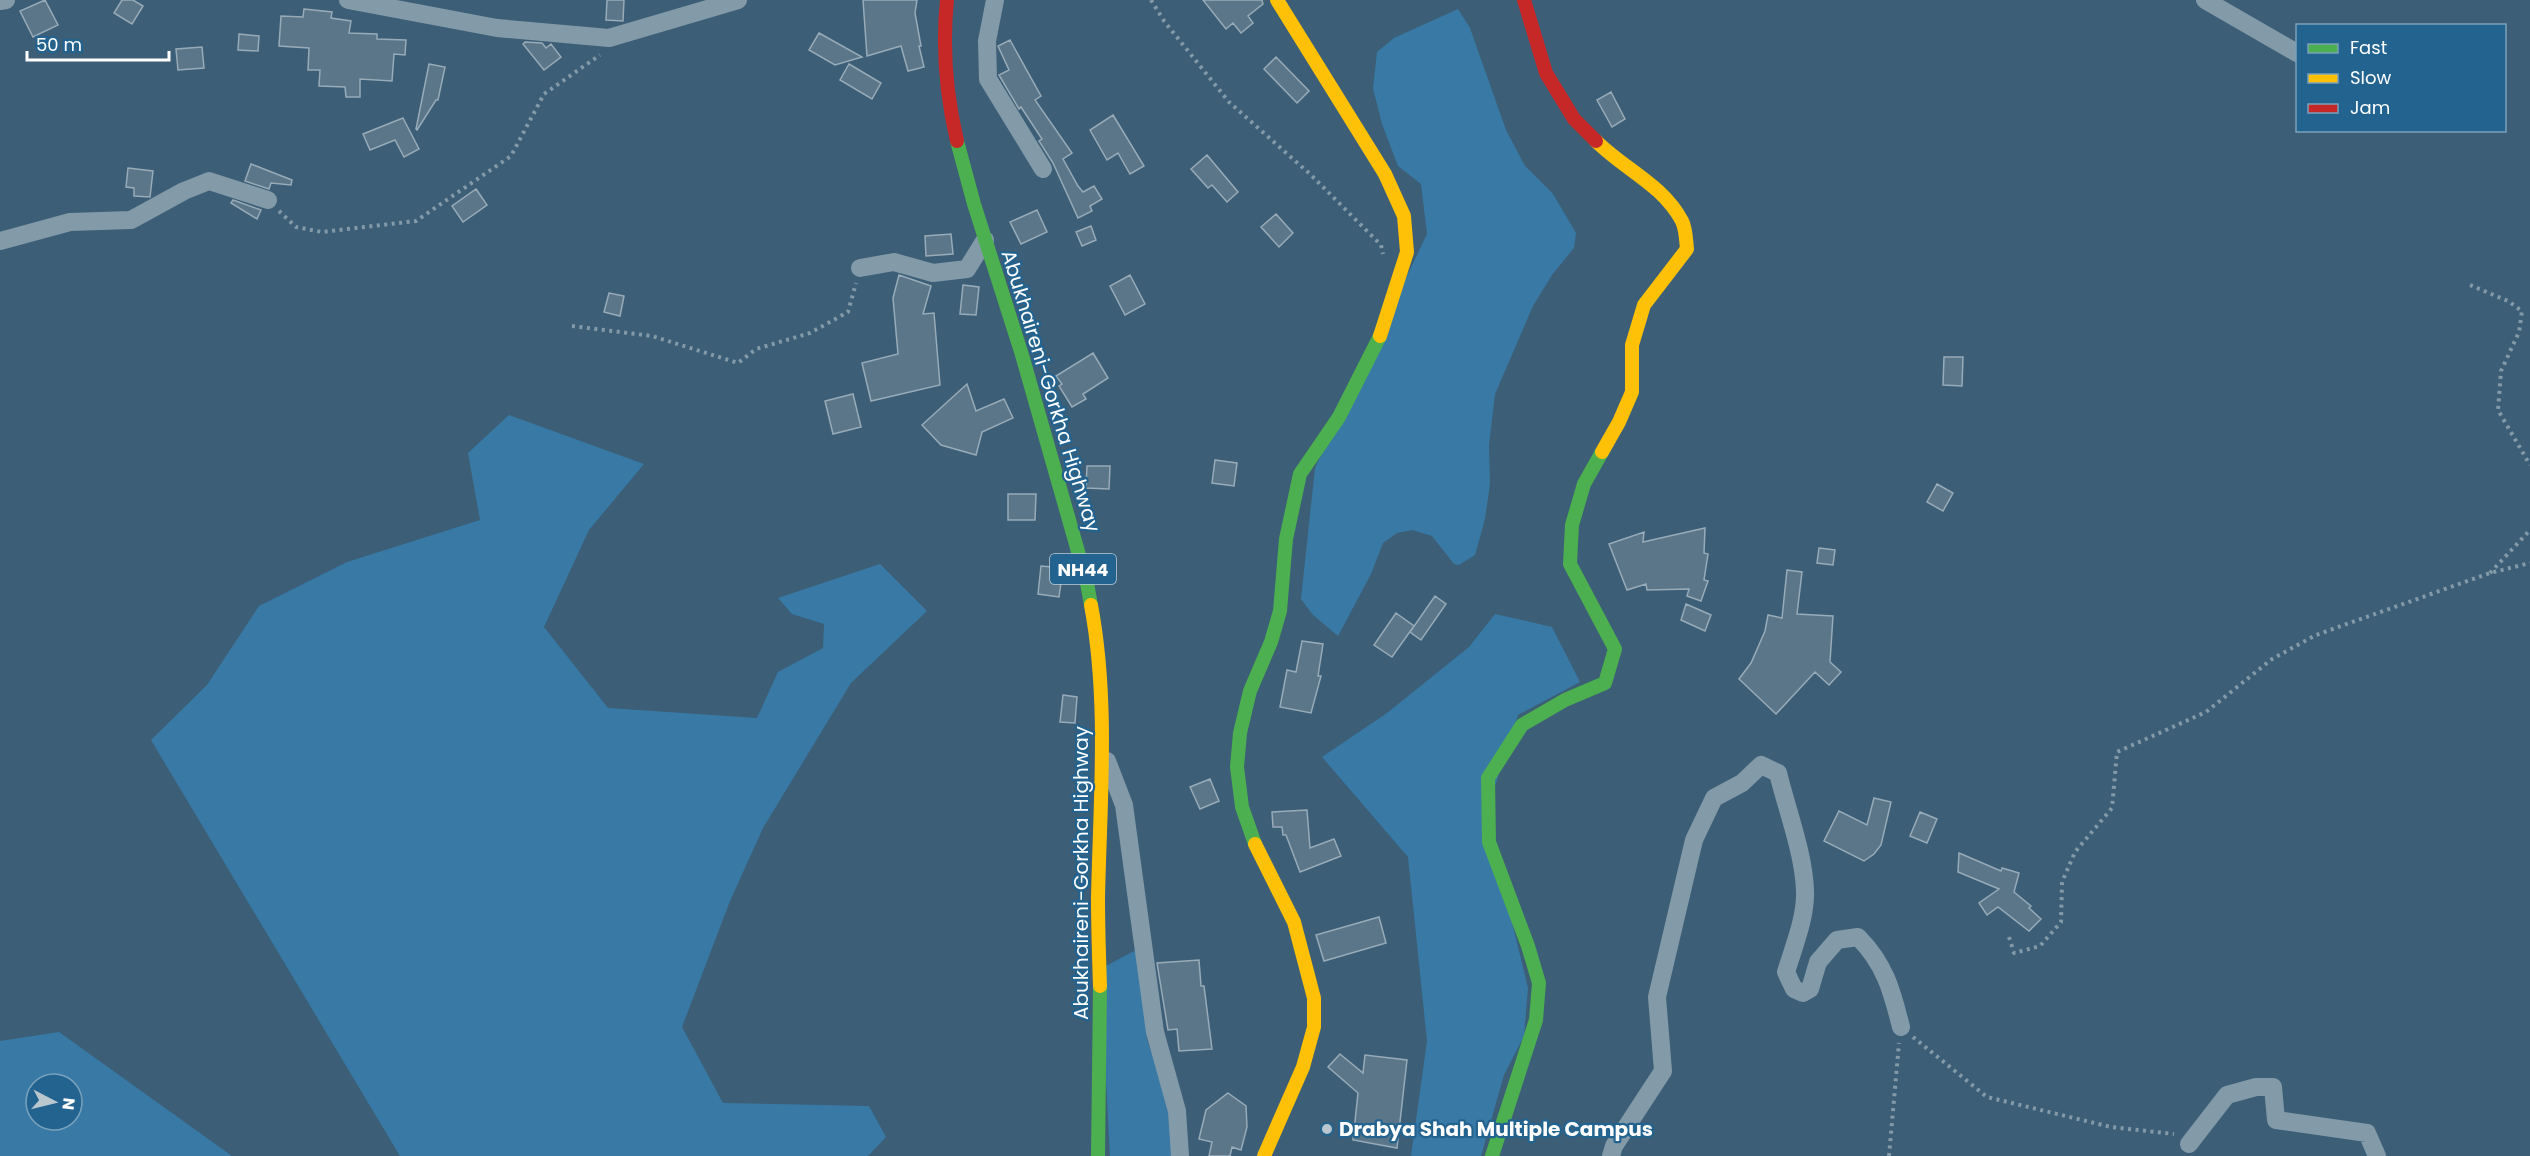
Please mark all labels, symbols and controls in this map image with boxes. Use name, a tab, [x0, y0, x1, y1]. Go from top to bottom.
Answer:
scale bar	[27, 24, 170, 62]
legend	[2296, 24, 2506, 132]
text: 50 m	[36, 32, 82, 57]
text: Fast	[2350, 35, 2387, 60]
text: Slow	[2350, 65, 2392, 90]
text: Jam	[2350, 95, 2390, 120]
street label: Abukhaireni-Gorkha Highway	[995, 246, 1107, 536]
road number: NH44	[1050, 554, 1116, 584]
street label: Abukhaireni-Gorkha Highway	[1067, 726, 1095, 1020]
north arrow	[24, 1072, 84, 1132]
text: N	[56, 1096, 81, 1111]
place label: Drabya Shah Multiple Campus	[1339, 1115, 1653, 1143]
marker: Drabya Shah Multiple Campus	[1320, 1122, 1334, 1136]

